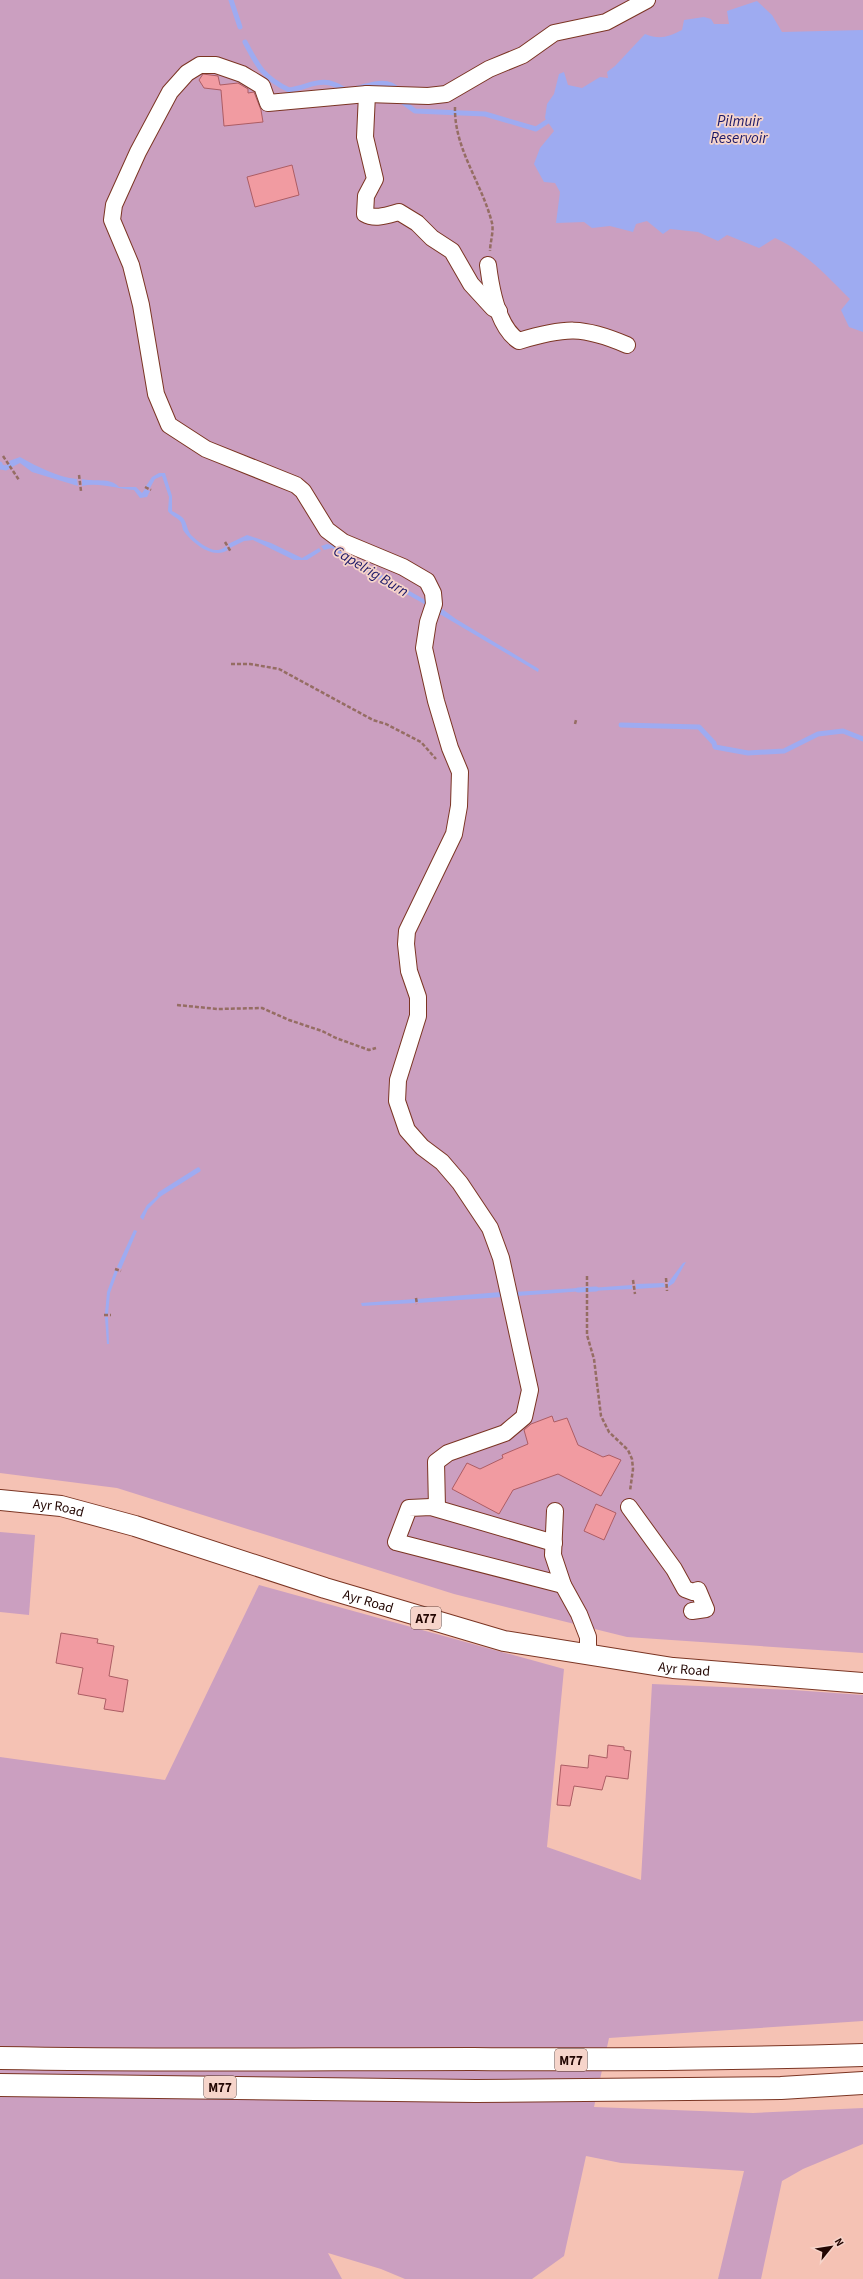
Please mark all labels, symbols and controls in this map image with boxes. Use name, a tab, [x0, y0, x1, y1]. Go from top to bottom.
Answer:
water label: Pilmuir Reservoir	[711, 111, 768, 149]
water label: Capelrig Burn	[329, 541, 412, 602]
street label: Ayr Road	[32, 1494, 86, 1523]
street label: Ayr Road	[340, 1585, 396, 1619]
road number: A77	[411, 1607, 441, 1629]
street label: Ayr Road	[657, 1657, 711, 1682]
road number: M77	[555, 2049, 587, 2071]
road number: M77	[204, 2076, 236, 2098]
north arrow	[811, 2227, 851, 2267]
text: N	[831, 2235, 848, 2249]

